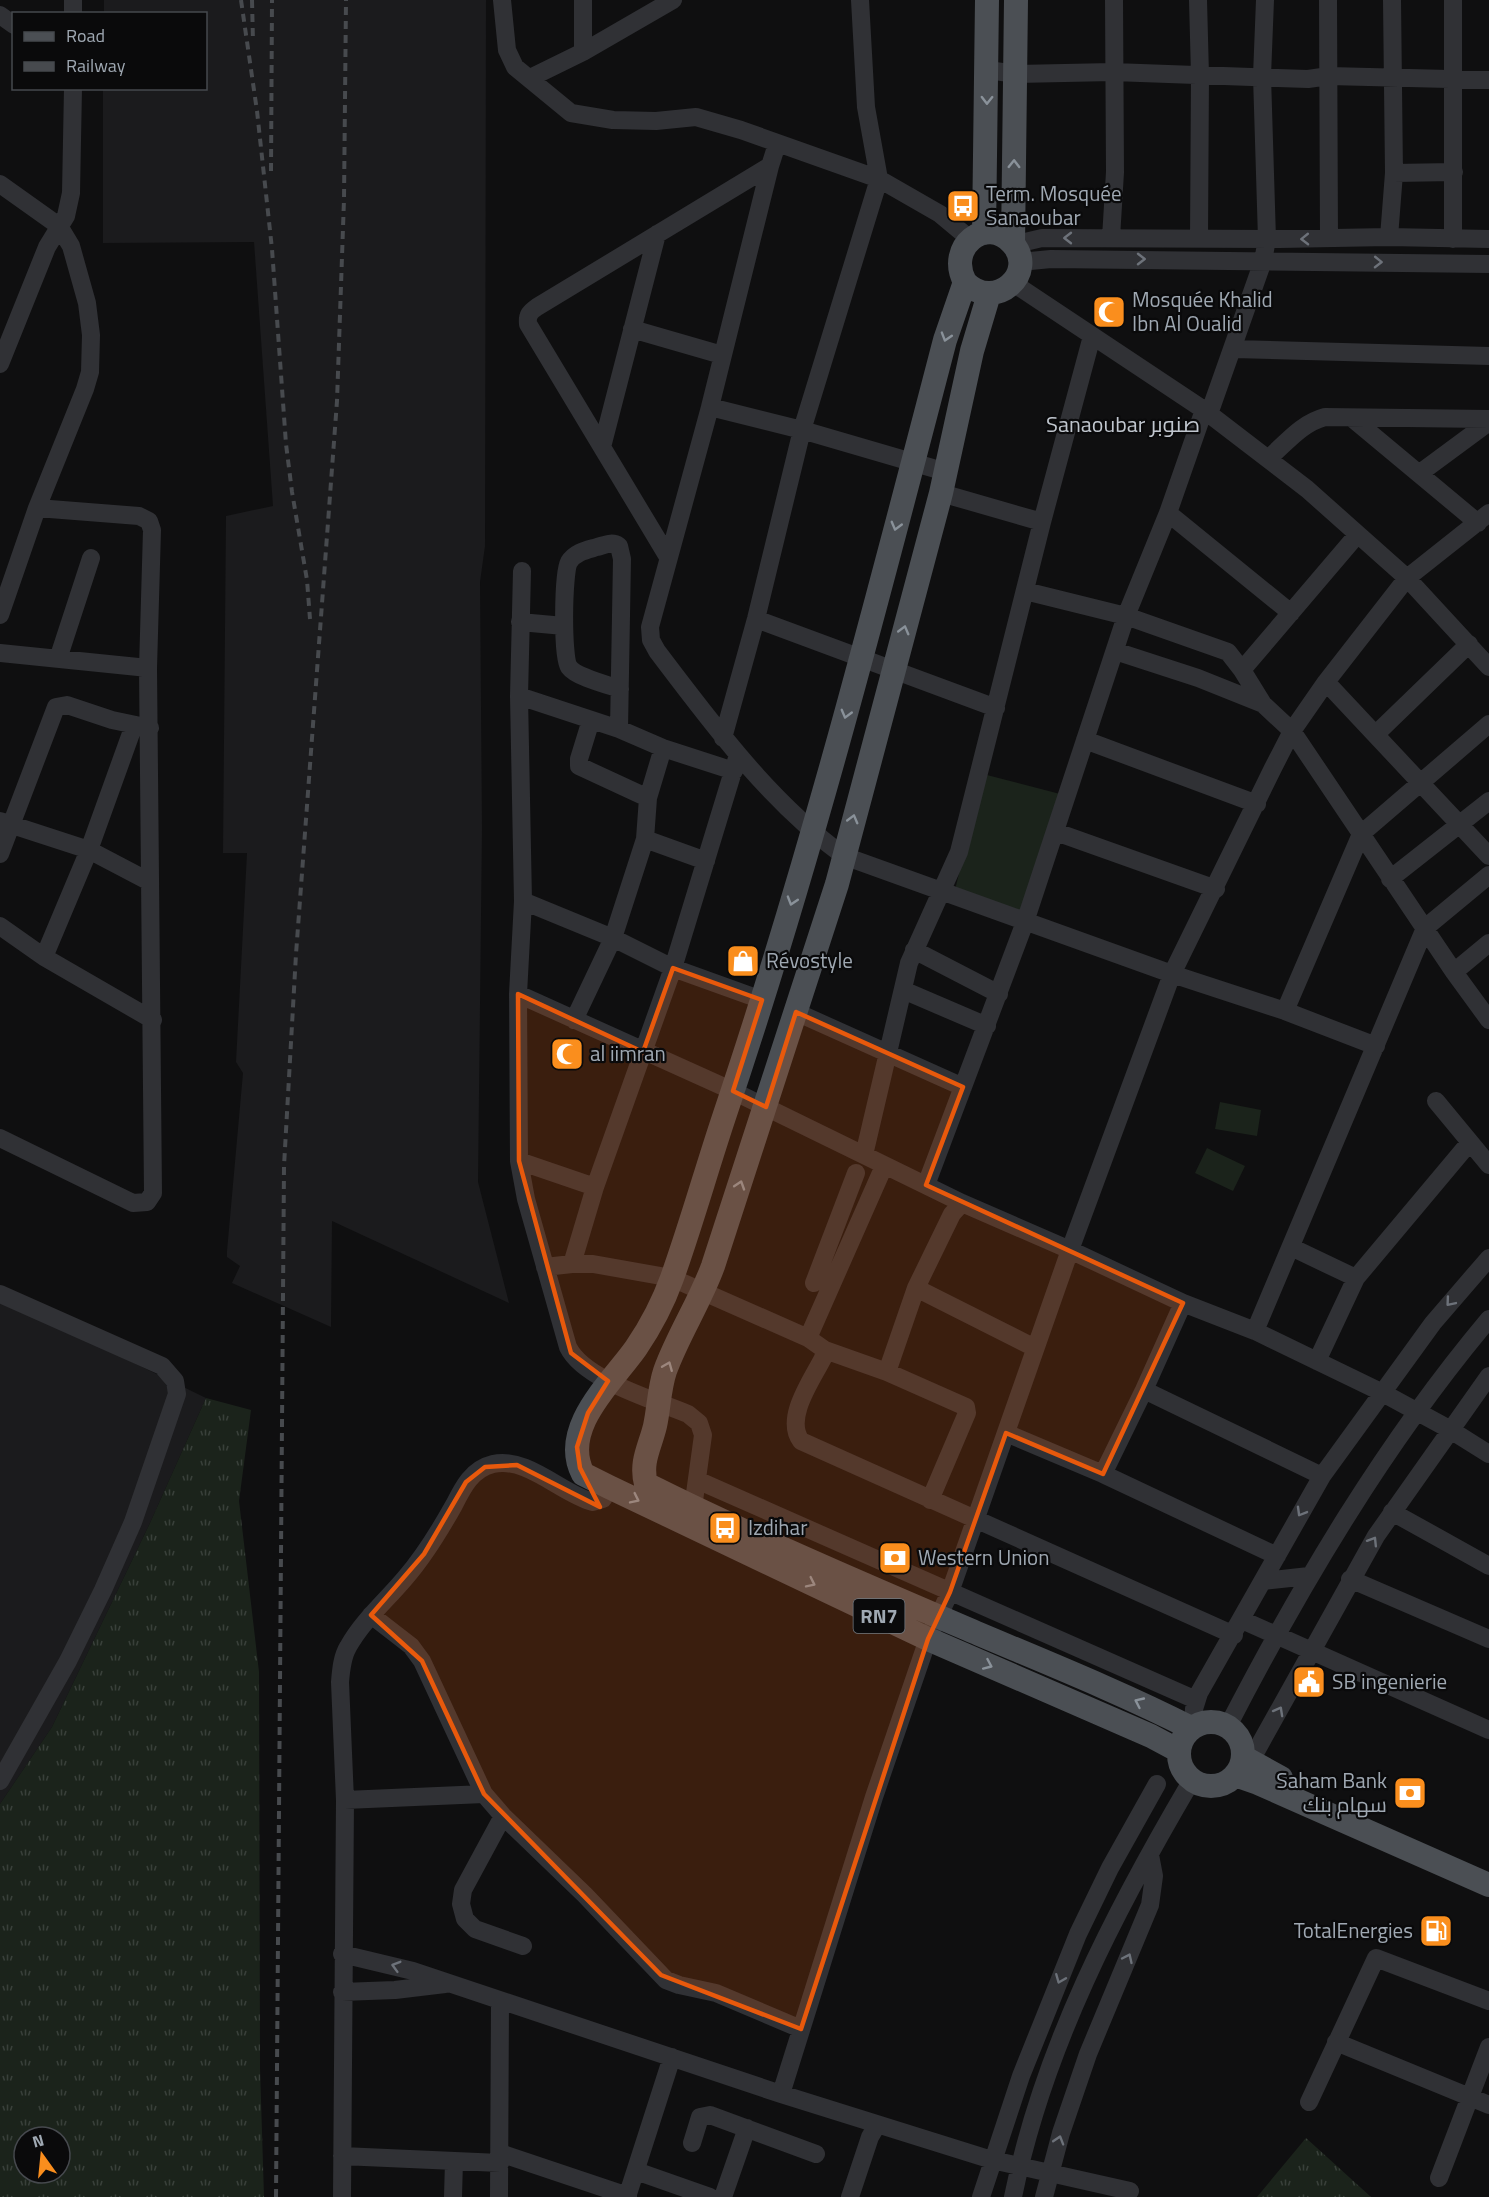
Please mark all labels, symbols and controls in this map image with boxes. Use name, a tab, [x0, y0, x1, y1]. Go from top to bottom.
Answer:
legend	[12, 12, 207, 90]
text: Road	[66, 22, 105, 49]
text: Railway	[66, 52, 126, 79]
one-way arrow	[981, 96, 993, 105]
one-way arrow	[1008, 160, 1020, 169]
place label: Term. Mosquée Sanaoubar	[986, 177, 1122, 233]
bus stop icon: Term. Mosquée Sanaoubar	[945, 188, 981, 224]
one-way arrow	[1063, 232, 1072, 244]
one-way arrow	[1300, 232, 1309, 245]
one-way arrow	[1137, 253, 1146, 266]
one-way arrow	[1374, 256, 1383, 268]
place label: Mosquée Khalid Ibn Al Oualid	[1132, 283, 1273, 339]
mosque icon: Mosquée Khalid Ibn Al Oualid	[1091, 294, 1127, 330]
one-way arrow	[941, 331, 954, 342]
district label: Sanaoubar صنوبر	[1046, 407, 1200, 441]
one-way arrow	[891, 521, 904, 531]
one-way arrow	[897, 626, 910, 636]
one-way arrow	[841, 708, 853, 719]
one-way arrow	[846, 814, 858, 824]
one-way arrow	[787, 896, 799, 906]
shop icon: Révostyle	[725, 943, 761, 979]
place label: Révostyle	[766, 944, 853, 976]
mosque icon: al iimran	[549, 1036, 585, 1072]
place label: al iimran	[590, 1037, 666, 1069]
one-way arrow	[732, 1180, 745, 1191]
one-way arrow	[1446, 1295, 1457, 1306]
one-way arrow	[661, 1361, 673, 1372]
one-way arrow	[629, 1492, 640, 1504]
one-way arrow	[1297, 1506, 1308, 1516]
bus stop icon: Izdihar	[707, 1510, 743, 1546]
place label: Izdihar	[748, 1511, 807, 1543]
one-way arrow	[1366, 1537, 1378, 1547]
bank icon: Western Union	[877, 1540, 913, 1576]
place label: Western Union	[918, 1541, 1049, 1573]
one-way arrow	[805, 1576, 816, 1588]
road number: RN7	[854, 1599, 904, 1633]
one-way arrow	[982, 1658, 993, 1670]
public building icon: SB ingenierie	[1291, 1664, 1327, 1700]
place label: SB ingenierie	[1332, 1665, 1447, 1697]
one-way arrow	[1134, 1698, 1145, 1710]
one-way arrow	[1272, 1707, 1283, 1717]
place label: Saham Bank سهام بنك	[1276, 1764, 1387, 1820]
bank icon: Saham Bank سهام بنك	[1392, 1775, 1428, 1811]
fuel station icon: TotalEnergies	[1418, 1913, 1454, 1949]
place label: TotalEnergies	[1294, 1914, 1413, 1946]
one-way arrow	[1121, 1954, 1133, 1965]
one-way arrow	[391, 1961, 401, 1974]
one-way arrow	[1055, 1972, 1067, 1983]
north arrow	[12, 2125, 72, 2185]
text: N	[30, 2127, 47, 2154]
one-way arrow	[1052, 2136, 1064, 2146]

